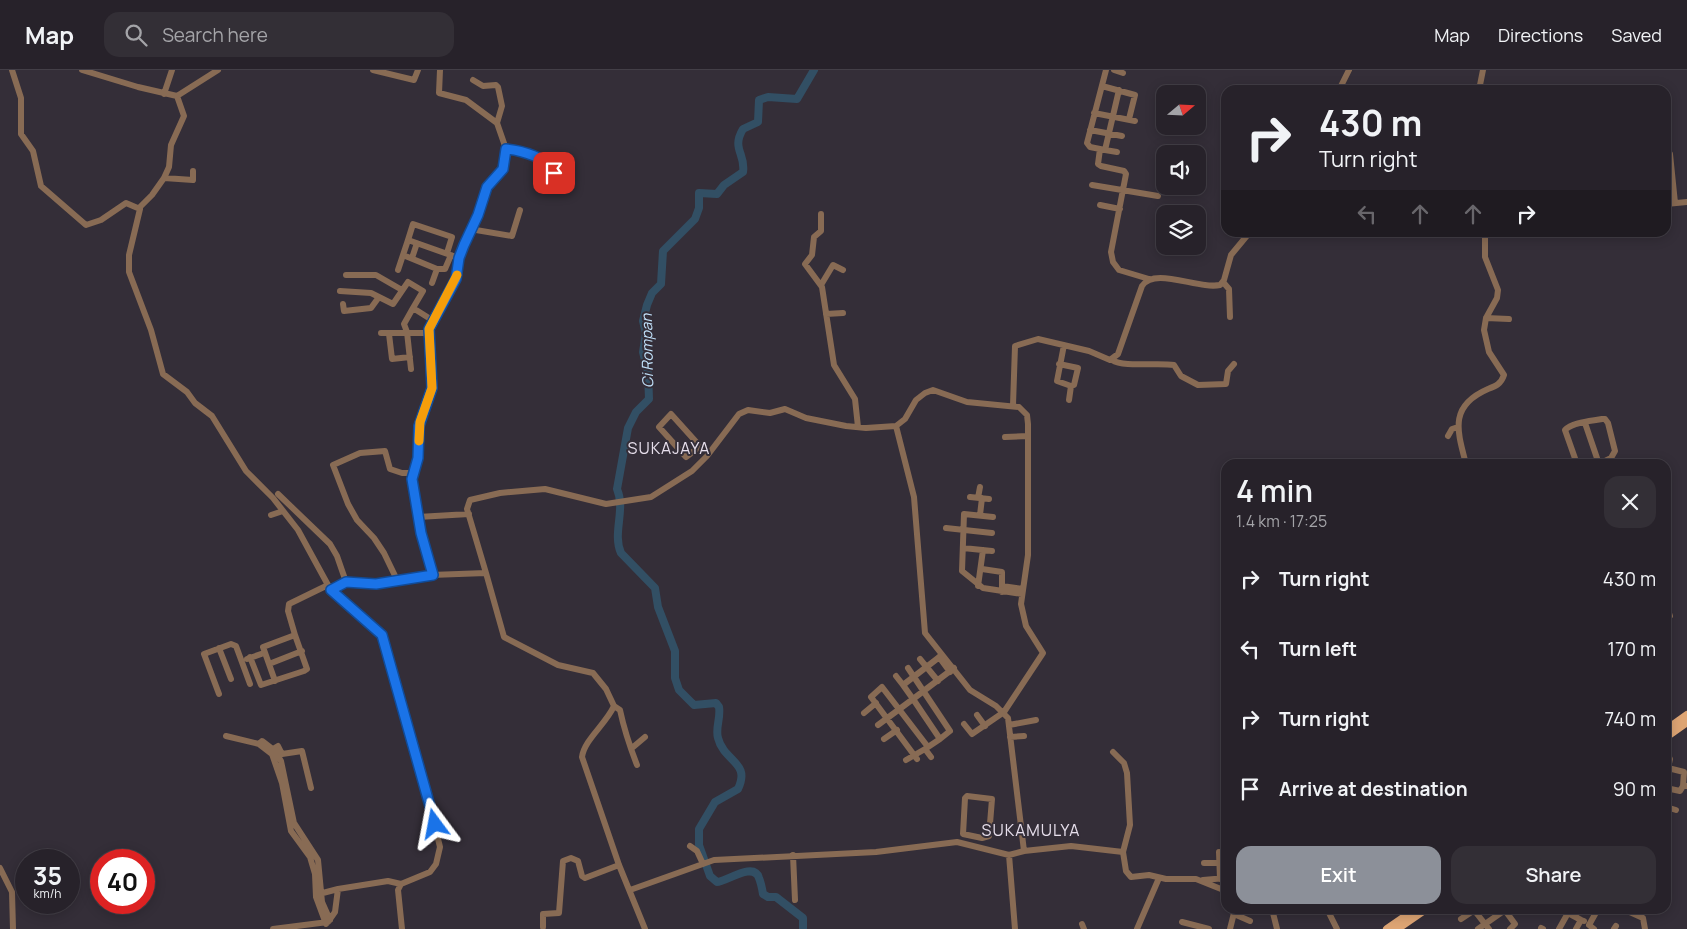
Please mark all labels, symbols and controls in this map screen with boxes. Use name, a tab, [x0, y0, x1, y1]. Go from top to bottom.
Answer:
search box	[104, 12, 454, 57]
text: Map	[25, 18, 74, 51]
icon: search	[122, 21, 150, 49]
text: Search here	[162, 22, 268, 48]
text: Map	[1434, 23, 1470, 47]
text: Directions	[1498, 23, 1583, 47]
text: Saved	[1611, 23, 1662, 47]
north arrow	[1156, 85, 1206, 135]
map controls	[1156, 85, 1206, 255]
text: 430 m	[1319, 99, 1422, 147]
icon: right	[1236, 105, 1301, 170]
text: Turn right	[1319, 144, 1417, 174]
button: sound	[1156, 145, 1206, 195]
pin	[533, 152, 575, 194]
icon: arrive	[540, 159, 568, 187]
icon: left	[1353, 200, 1381, 228]
icon: ahead	[1406, 200, 1434, 228]
icon: ahead	[1459, 200, 1487, 228]
icon: right	[1512, 200, 1540, 228]
button: layers	[1156, 205, 1206, 255]
water label: Ci Rompan	[636, 313, 658, 388]
district label: SUKAJAYA	[628, 437, 710, 459]
text: 4 min	[1236, 470, 1313, 511]
button: close	[1604, 476, 1656, 528]
text: 1.4 km · 17:25	[1236, 510, 1327, 532]
icon: right	[1236, 565, 1264, 593]
text: Turn right	[1279, 566, 1369, 592]
text: 430 m	[1603, 566, 1656, 592]
icon: left	[1236, 635, 1264, 663]
text: Turn left	[1279, 636, 1357, 662]
text: 170 m	[1608, 636, 1656, 662]
icon: right	[1236, 705, 1264, 733]
text: Turn right	[1279, 706, 1369, 732]
text: 740 m	[1605, 706, 1656, 732]
icon: arrive	[1236, 775, 1264, 803]
text: Arrive at destination	[1279, 776, 1468, 802]
text: 90 m	[1613, 776, 1656, 802]
position arrow	[408, 797, 460, 849]
district label: SUKAMULYA	[982, 819, 1080, 841]
button: Exit	[1236, 846, 1441, 904]
button: Share	[1451, 846, 1656, 904]
speed limit sign: 40	[90, 849, 155, 914]
text: 35	[33, 858, 62, 893]
text: km/h	[34, 885, 61, 902]

